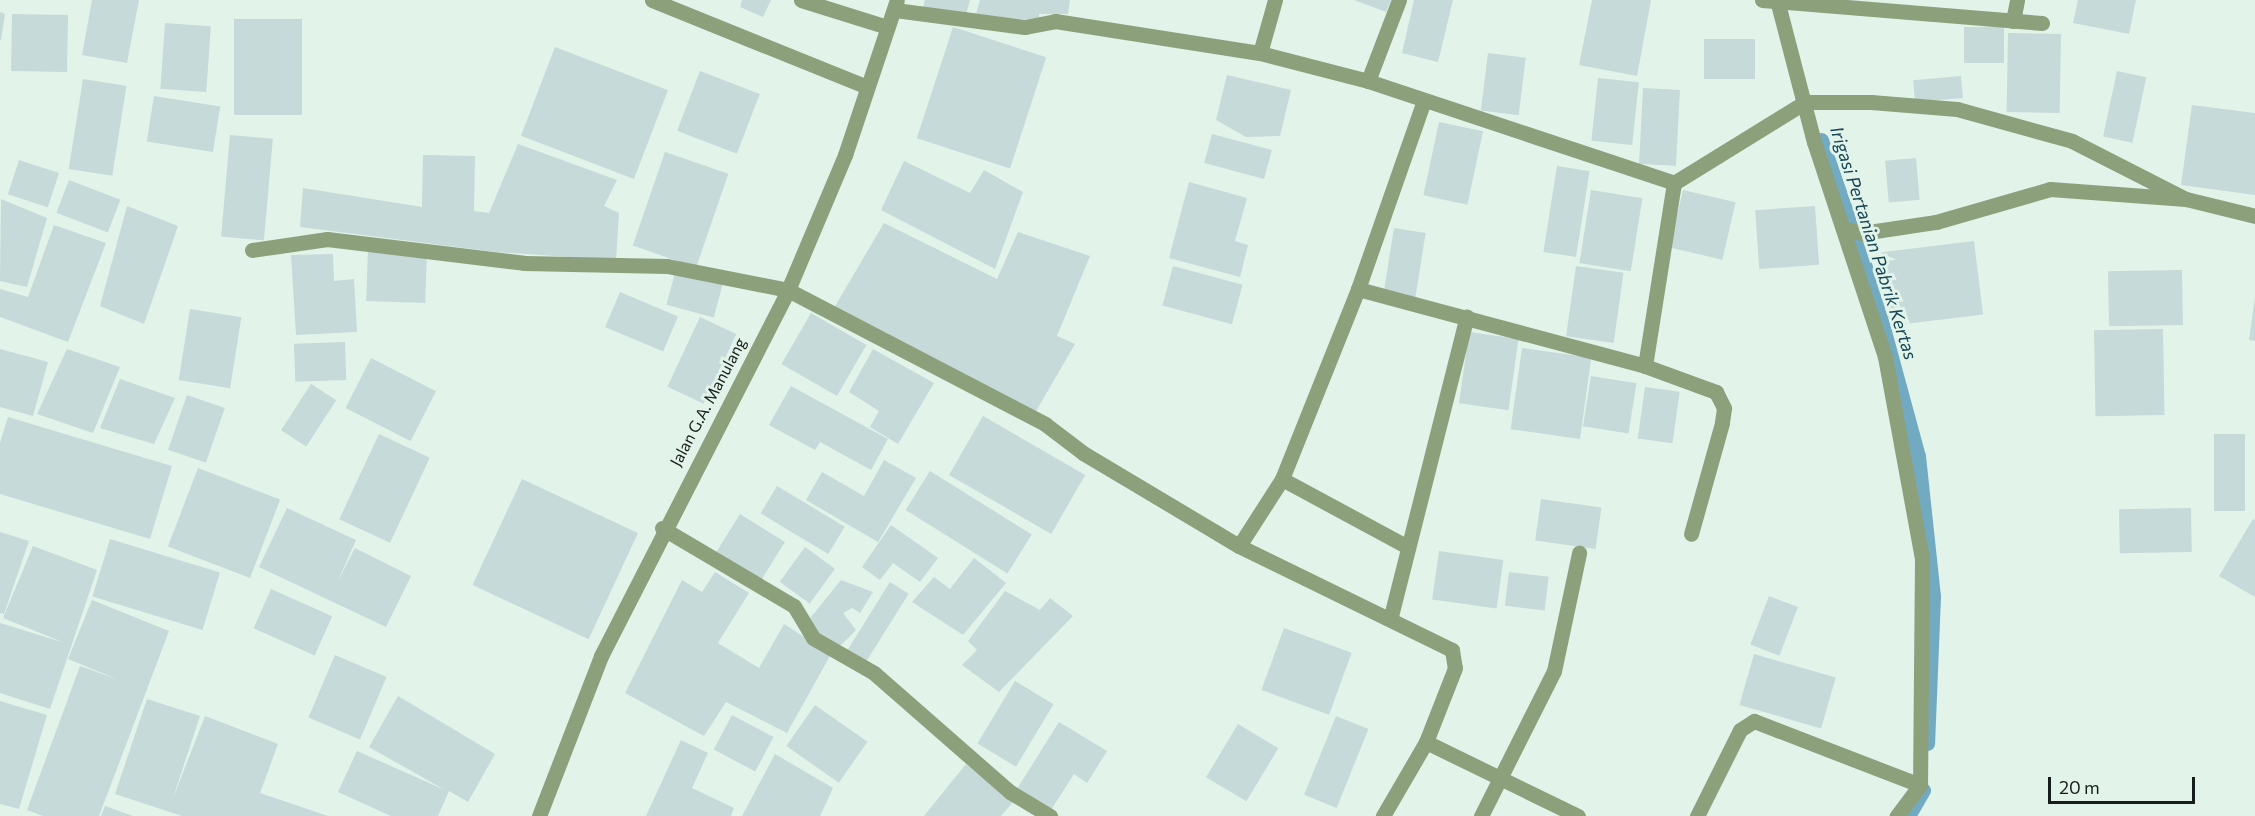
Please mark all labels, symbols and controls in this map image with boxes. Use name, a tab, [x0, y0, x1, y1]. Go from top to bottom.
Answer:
water label: Irigasi Pertanian Pabrik Kertas	[1826, 124, 1922, 362]
street label: Jalan G.A. Manulang	[666, 334, 750, 470]
scale bar	[2051, 765, 2198, 803]
text: 20 m	[2059, 776, 2100, 798]

